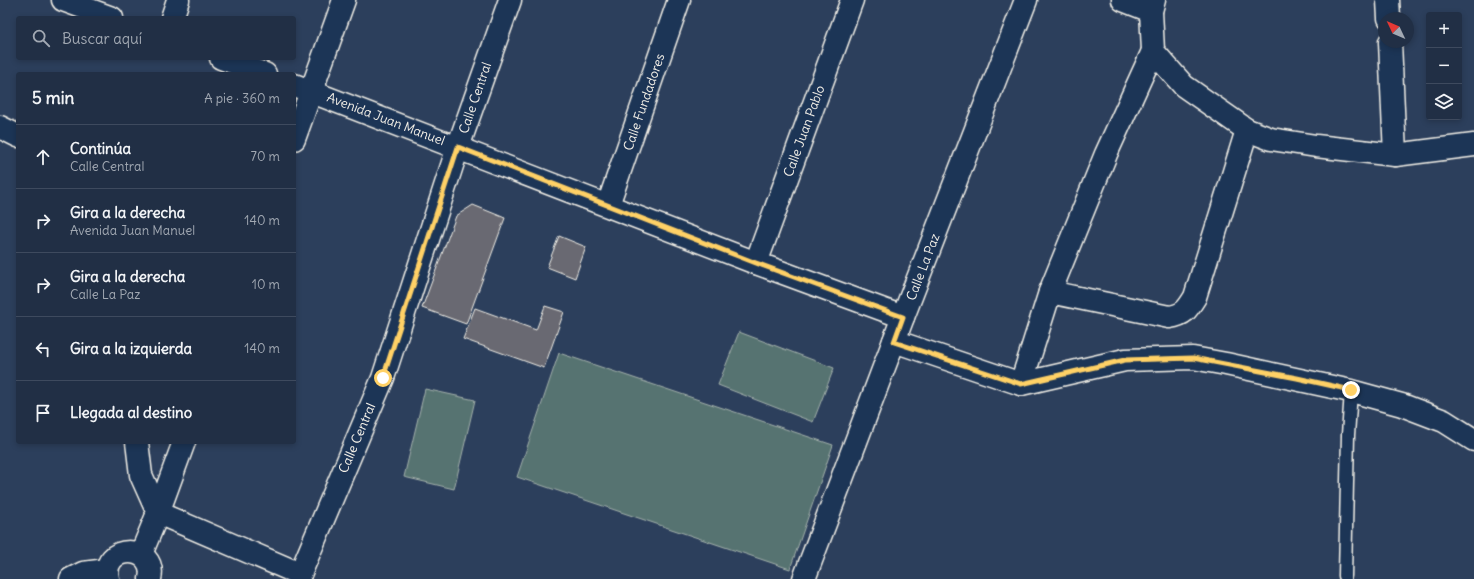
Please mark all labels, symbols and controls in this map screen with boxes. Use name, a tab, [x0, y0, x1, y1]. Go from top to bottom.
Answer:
north arrow	[1378, 12, 1414, 48]
map controls	[1426, 12, 1462, 120]
button: +	[1426, 12, 1462, 48]
search box	[16, 16, 296, 60]
icon: search	[30, 27, 52, 49]
text: Buscar aquí	[62, 29, 142, 48]
button: −	[1426, 48, 1462, 84]
street label: Calle Fundadores	[619, 51, 669, 153]
street label: Calle Central	[455, 60, 495, 136]
street label: Calle Juan Pablo	[780, 83, 828, 179]
button: layers	[1426, 84, 1462, 120]
text: 5 min	[32, 87, 74, 109]
street label: Avenida Juan Manuel	[325, 89, 447, 149]
text: A pie · 360 m	[204, 90, 280, 107]
text: Continúa	[70, 139, 131, 158]
icon: ahead	[32, 146, 54, 168]
text: 70 m	[251, 148, 280, 165]
text: Calle Central	[70, 158, 144, 175]
text: Gira a la derecha	[70, 203, 185, 222]
icon: right	[32, 210, 54, 232]
text: 140 m	[244, 212, 280, 229]
text: Avenida Juan Manuel	[70, 222, 195, 239]
street label: Calle La Paz	[902, 231, 944, 303]
text: Gira a la derecha	[70, 267, 185, 286]
icon: right	[32, 274, 54, 296]
text: 10 m	[252, 276, 280, 293]
text: Calle La Paz	[70, 286, 140, 303]
icon: left	[32, 338, 54, 360]
text: Gira a la izquierda	[70, 339, 192, 358]
text: 140 m	[244, 340, 280, 357]
route start	[374, 369, 392, 387]
route end	[1342, 381, 1360, 399]
street label: Calle Central	[335, 400, 379, 476]
icon: arrive	[32, 402, 54, 424]
text: Llegada al destino	[70, 403, 192, 422]

